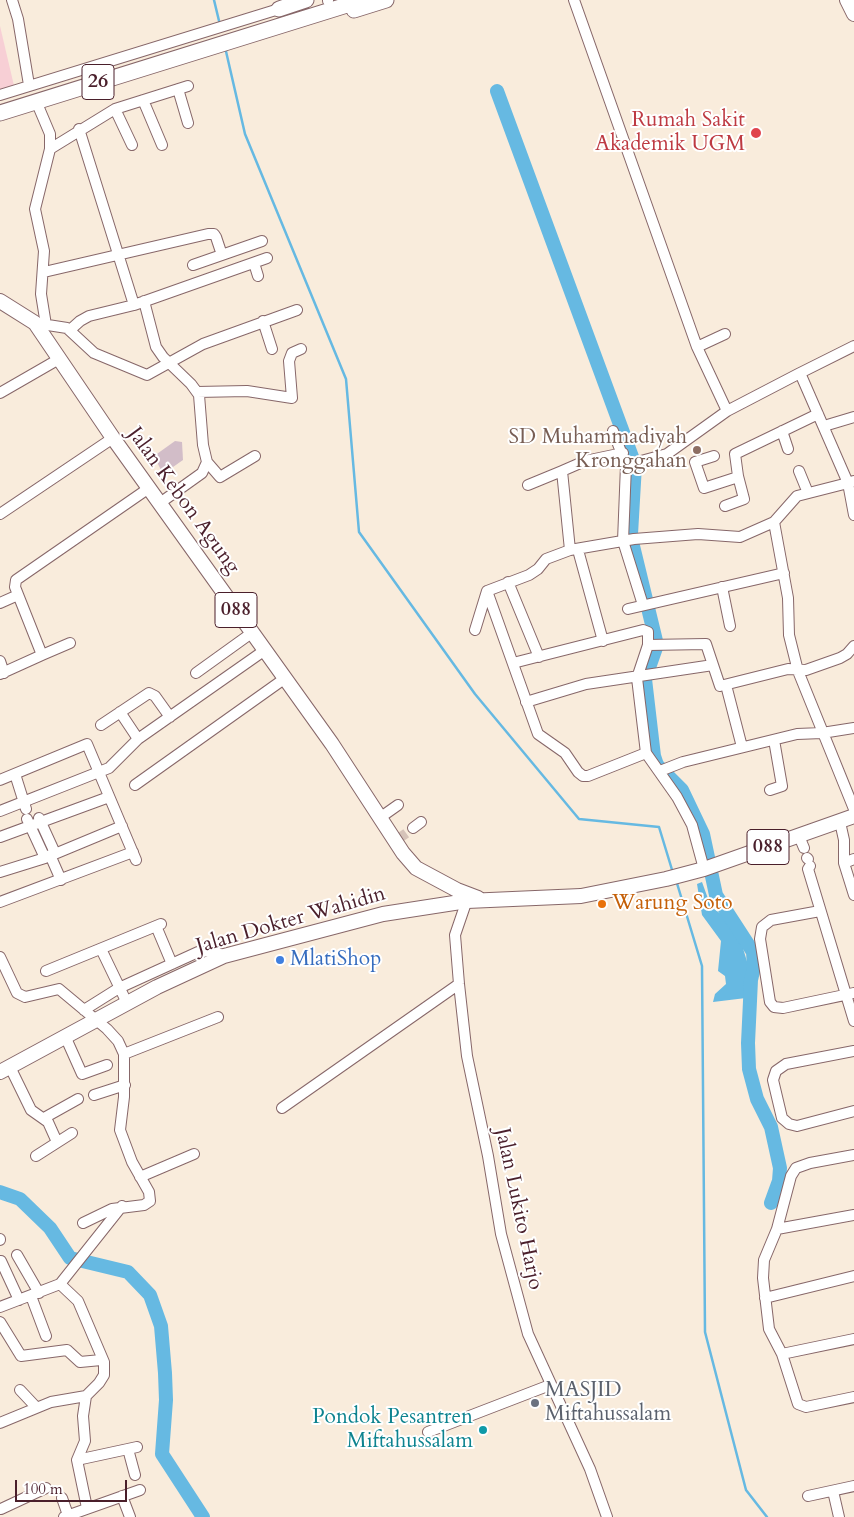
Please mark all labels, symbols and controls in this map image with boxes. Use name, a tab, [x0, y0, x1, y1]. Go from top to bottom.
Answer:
road number: 26	[82, 64, 114, 100]
place label: Rumah Sakit Akademik UGM	[595, 108, 745, 158]
marker: Rumah Sakit Akademik UGM	[749, 126, 763, 140]
street label: Jalan Kebon Agung	[121, 423, 245, 579]
place label: SD Muhammadiyah Kronggahan	[508, 425, 687, 475]
marker: SD Muhammadiyah Kronggahan	[691, 444, 703, 456]
road number: 088	[215, 592, 257, 628]
road number: 088	[747, 830, 789, 864]
street label: Jalan Dokter Wahidin	[193, 882, 389, 960]
place label: Warung Soto	[612, 891, 733, 917]
marker: Warung Soto	[596, 898, 608, 910]
place label: MlatiShop	[290, 947, 381, 973]
marker: MlatiShop	[274, 954, 286, 966]
street label: Jalan Lukito Harjo	[489, 1126, 547, 1292]
place label: MASJID Miftahussalam	[545, 1378, 671, 1428]
marker: MASJID Miftahussalam	[529, 1397, 541, 1409]
place label: Pondok Pesantren Miftahussalam	[312, 1405, 473, 1455]
marker: Pondok Pesantren Miftahussalam	[477, 1424, 489, 1436]
scale bar	[18, 1470, 130, 1502]
text: 100 m	[23, 1479, 63, 1499]

